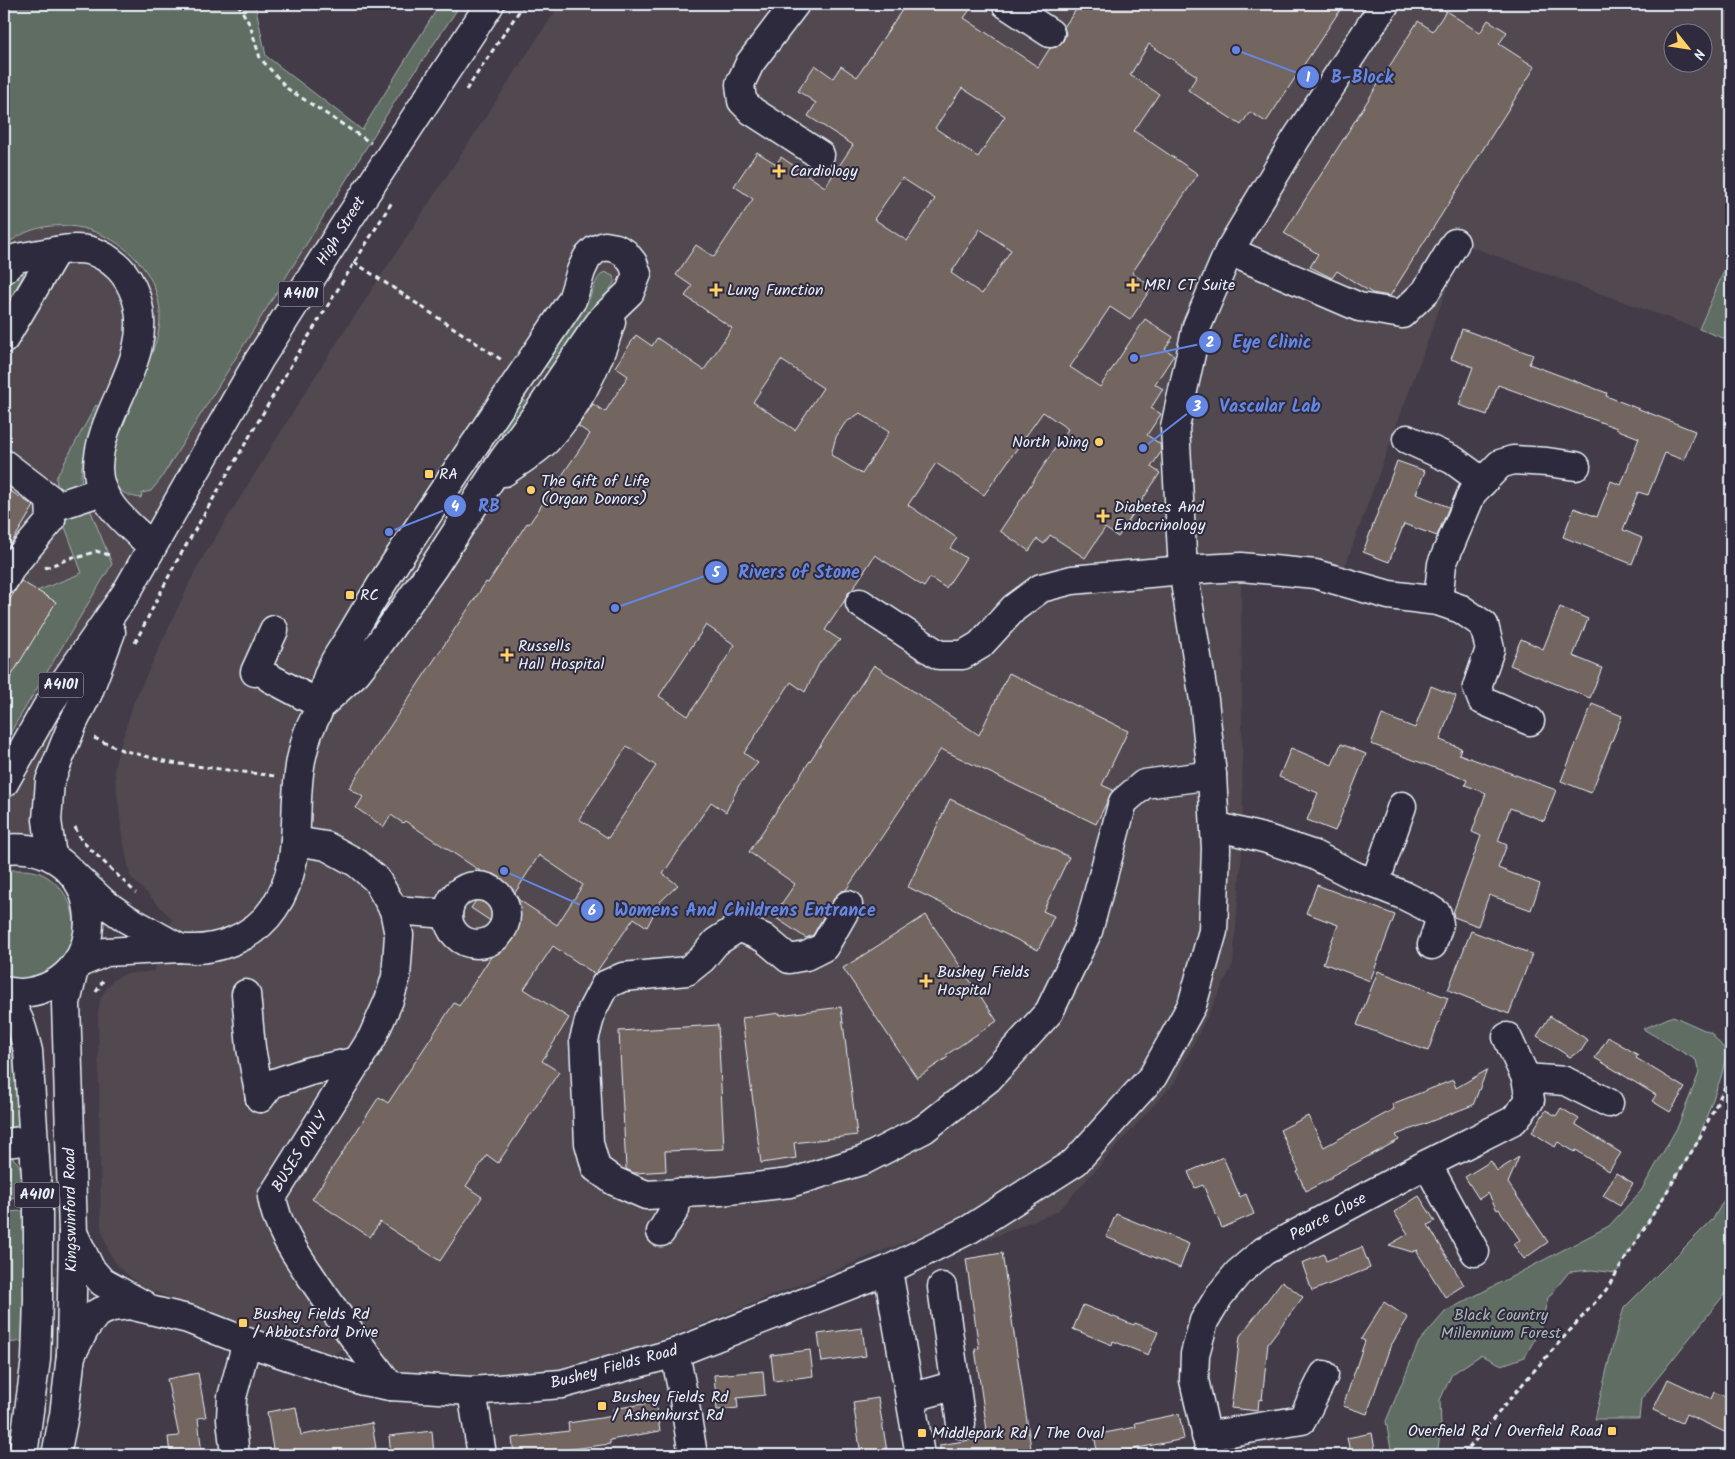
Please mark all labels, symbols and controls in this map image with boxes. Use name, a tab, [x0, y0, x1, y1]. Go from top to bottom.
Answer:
north arrow	[1662, 22, 1712, 72]
text: N	[1687, 45, 1710, 63]
callout: B-Block	[1295, 60, 1403, 93]
text: B-Block	[1331, 64, 1394, 93]
text: 1	[1306, 66, 1311, 90]
place label: Cardiology	[790, 159, 858, 184]
marker: Cardiology	[772, 164, 786, 178]
street label: High Street	[310, 191, 373, 271]
place label: MRI CT Suite	[1144, 273, 1235, 298]
place label: Lung Function	[727, 278, 823, 303]
marker: MRI CT Suite	[1126, 278, 1140, 292]
road number: A4101	[278, 282, 324, 306]
marker: Lung Function	[709, 283, 723, 297]
callout: Eye Clinic	[1198, 325, 1322, 358]
text: Eye Clinic	[1232, 329, 1312, 358]
text: 2	[1206, 331, 1215, 355]
callout: Vascular Lab	[1184, 389, 1331, 422]
text: Vascular Lab	[1219, 393, 1321, 422]
text: 3	[1192, 395, 1201, 419]
place label: North Wing	[1012, 430, 1089, 455]
marker: North Wing	[1093, 436, 1105, 448]
place label: RA	[439, 462, 458, 487]
marker: RA	[423, 468, 435, 480]
place label: The Gift of Life (Organ Donors)	[541, 469, 649, 512]
marker: The Gift of Life (Organ Donors)	[525, 484, 537, 496]
callout: RB	[443, 490, 510, 523]
text: RB	[478, 493, 500, 522]
text: 4	[451, 495, 459, 519]
place label: Diabetes And Endocrinology	[1114, 495, 1206, 538]
marker: Diabetes And Endocrinology	[1096, 509, 1110, 523]
callout: Rivers of Stone	[703, 555, 870, 588]
text: Rivers of Stone	[738, 559, 860, 588]
text: 5	[711, 561, 721, 585]
place label: RC	[360, 583, 379, 608]
marker: RC	[344, 589, 356, 601]
place label: Russells Hall Hospital	[518, 634, 604, 677]
marker: Russells Hall Hospital	[500, 648, 514, 662]
road number: A4101	[38, 672, 84, 698]
callout: Womens And Childrens Entrance	[580, 893, 886, 926]
text: Womens And Childrens Entrance	[614, 897, 876, 926]
text: 6	[588, 899, 596, 923]
place label: Bushey Fields Hospital	[937, 960, 1030, 1003]
marker: Bushey Fields Hospital	[919, 974, 933, 988]
street label: BUSES ONLY	[265, 1106, 335, 1197]
street label: Kingswinford Road	[57, 1147, 85, 1272]
road number: A4101	[15, 1182, 60, 1208]
street label: Pearce Close	[1285, 1186, 1371, 1248]
place label: Bushey Fields Rd / Abbotsford Drive	[253, 1302, 378, 1345]
park label: Black Country Millennium Forest	[1441, 1303, 1562, 1346]
marker: Bushey Fields Rd / Abbotsford Drive	[237, 1317, 249, 1329]
street label: Bushey Fields Road	[547, 1338, 681, 1396]
place label: Bushey Fields Rd / Ashenhurst Rd	[612, 1385, 729, 1428]
marker: Bushey Fields Rd / Ashenhurst Rd	[596, 1400, 608, 1412]
place label: Overfield Rd / Overfield Road	[1408, 1419, 1603, 1444]
place label: Middlepark Rd / The Oval	[932, 1421, 1105, 1446]
marker: Overfield Rd / Overfield Road	[1606, 1425, 1618, 1437]
marker: Middlepark Rd / The Oval	[916, 1427, 928, 1439]

